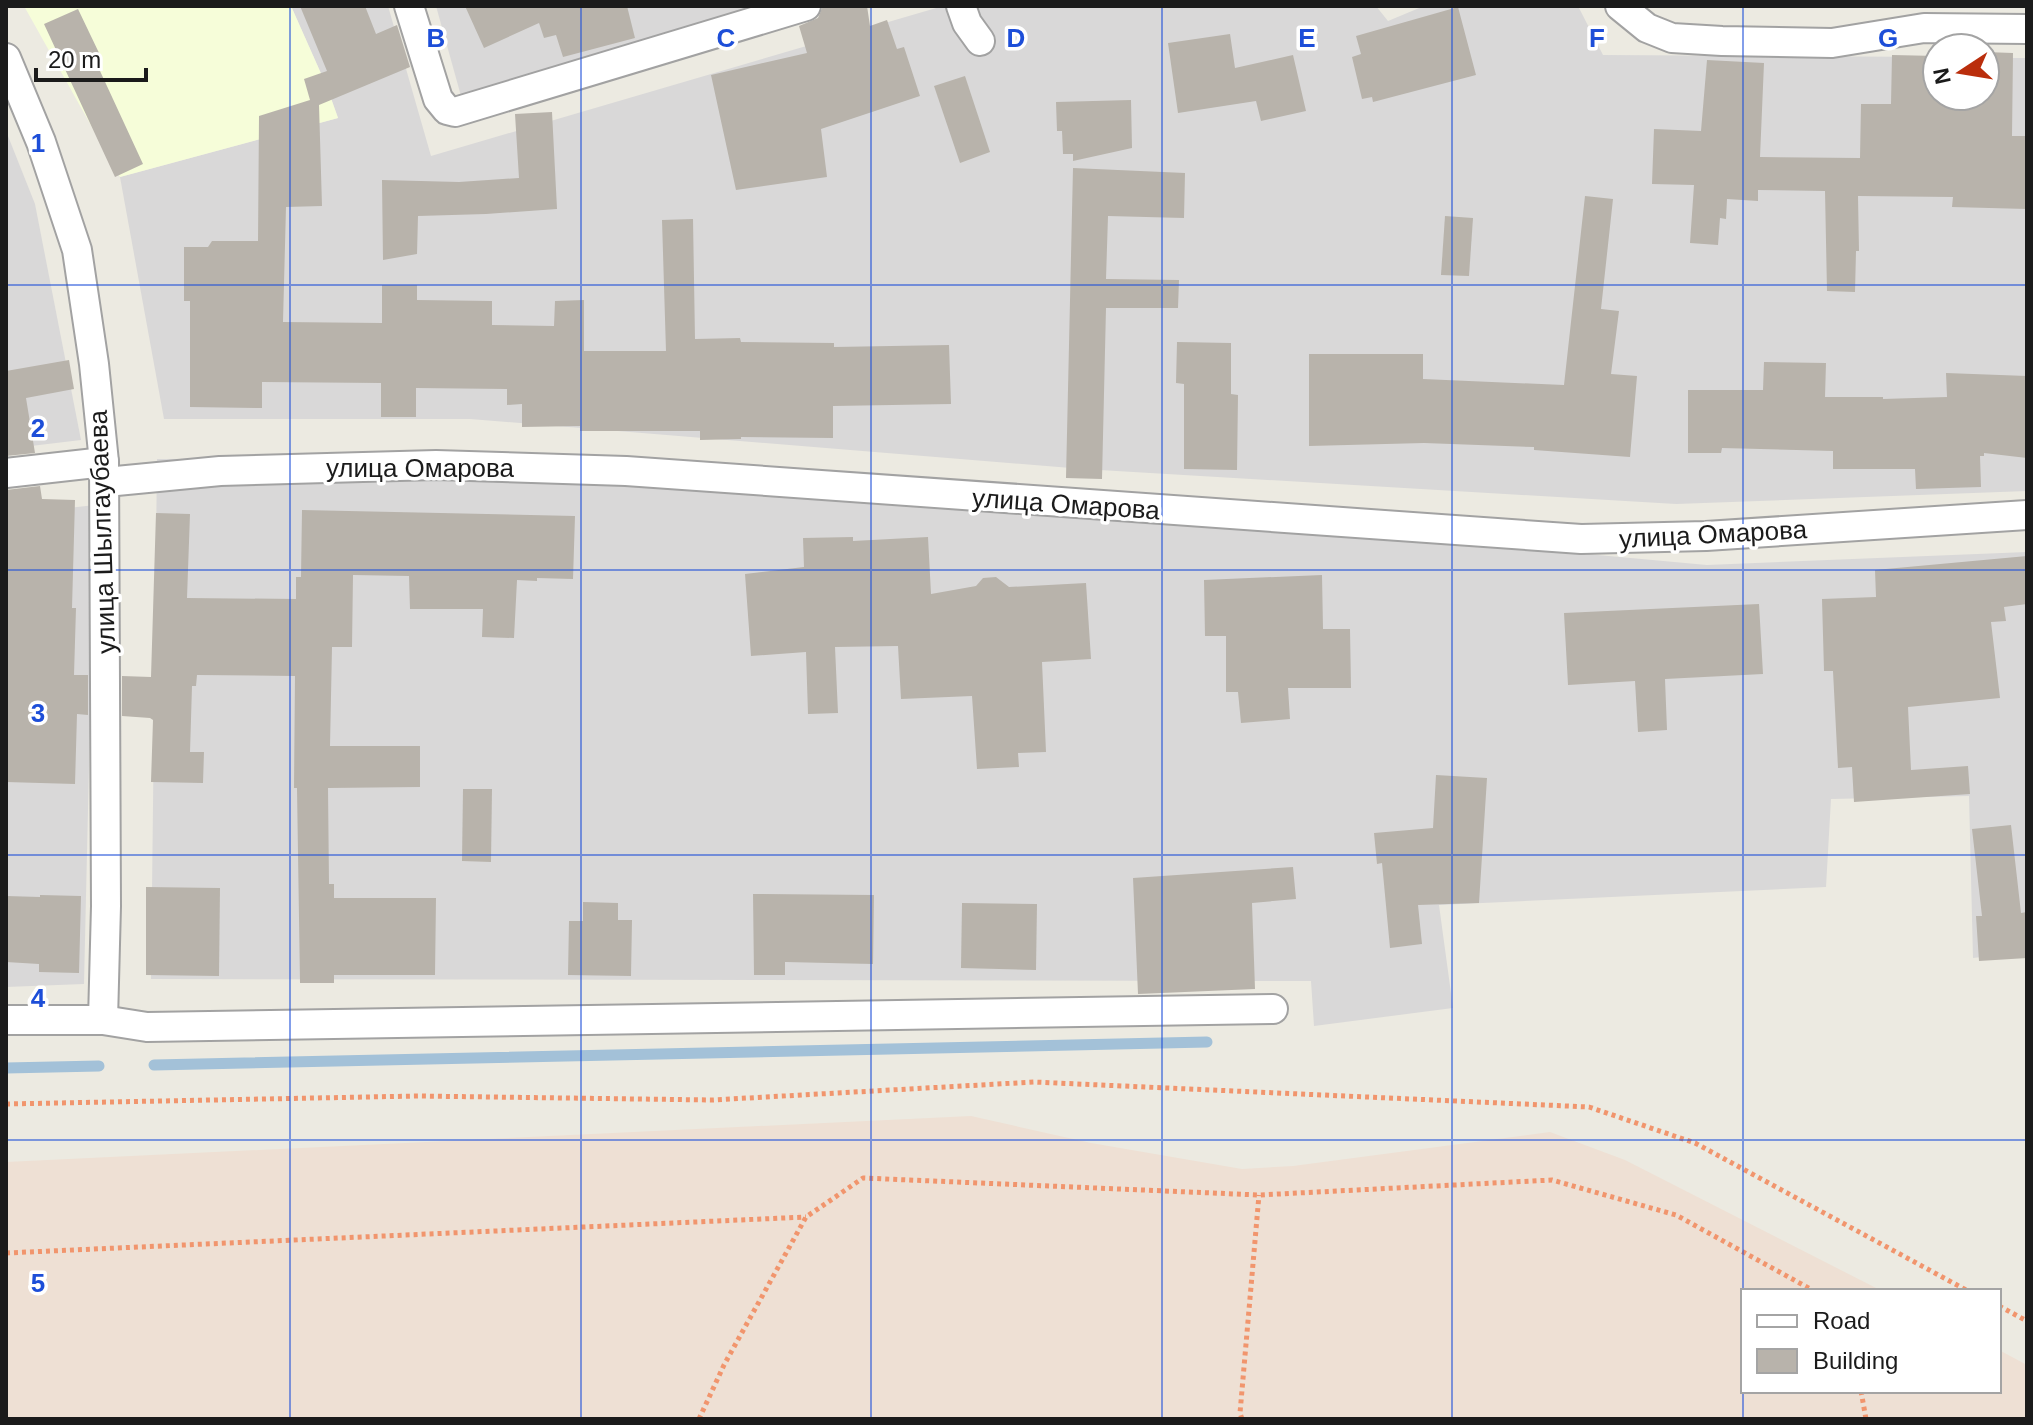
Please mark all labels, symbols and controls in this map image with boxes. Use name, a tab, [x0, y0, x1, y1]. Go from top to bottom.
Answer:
text: B	[427, 23, 445, 53]
text: C	[717, 23, 736, 53]
text: D	[1007, 23, 1025, 53]
text: E	[1298, 23, 1316, 53]
text: F	[1589, 23, 1605, 53]
text: G	[1878, 23, 1898, 53]
scale bar	[36, 32, 146, 82]
north arrow	[1921, 32, 2001, 112]
text: 20 m	[48, 46, 101, 73]
text: N	[1928, 66, 1956, 86]
text: 1	[31, 128, 45, 158]
street label: улица Шылгаубаева	[83, 409, 121, 654]
text: 2	[31, 413, 45, 443]
street label: улица Омарова	[326, 453, 515, 483]
street label: улица Омарова	[971, 482, 1161, 526]
street label: улица Омарова	[1618, 514, 1808, 554]
text: 3	[31, 698, 45, 728]
text: 4	[31, 983, 46, 1013]
text: 5	[31, 1268, 45, 1298]
legend	[1741, 1289, 2001, 1393]
text: Road	[1813, 1307, 1870, 1334]
text: Building	[1813, 1347, 1898, 1374]

